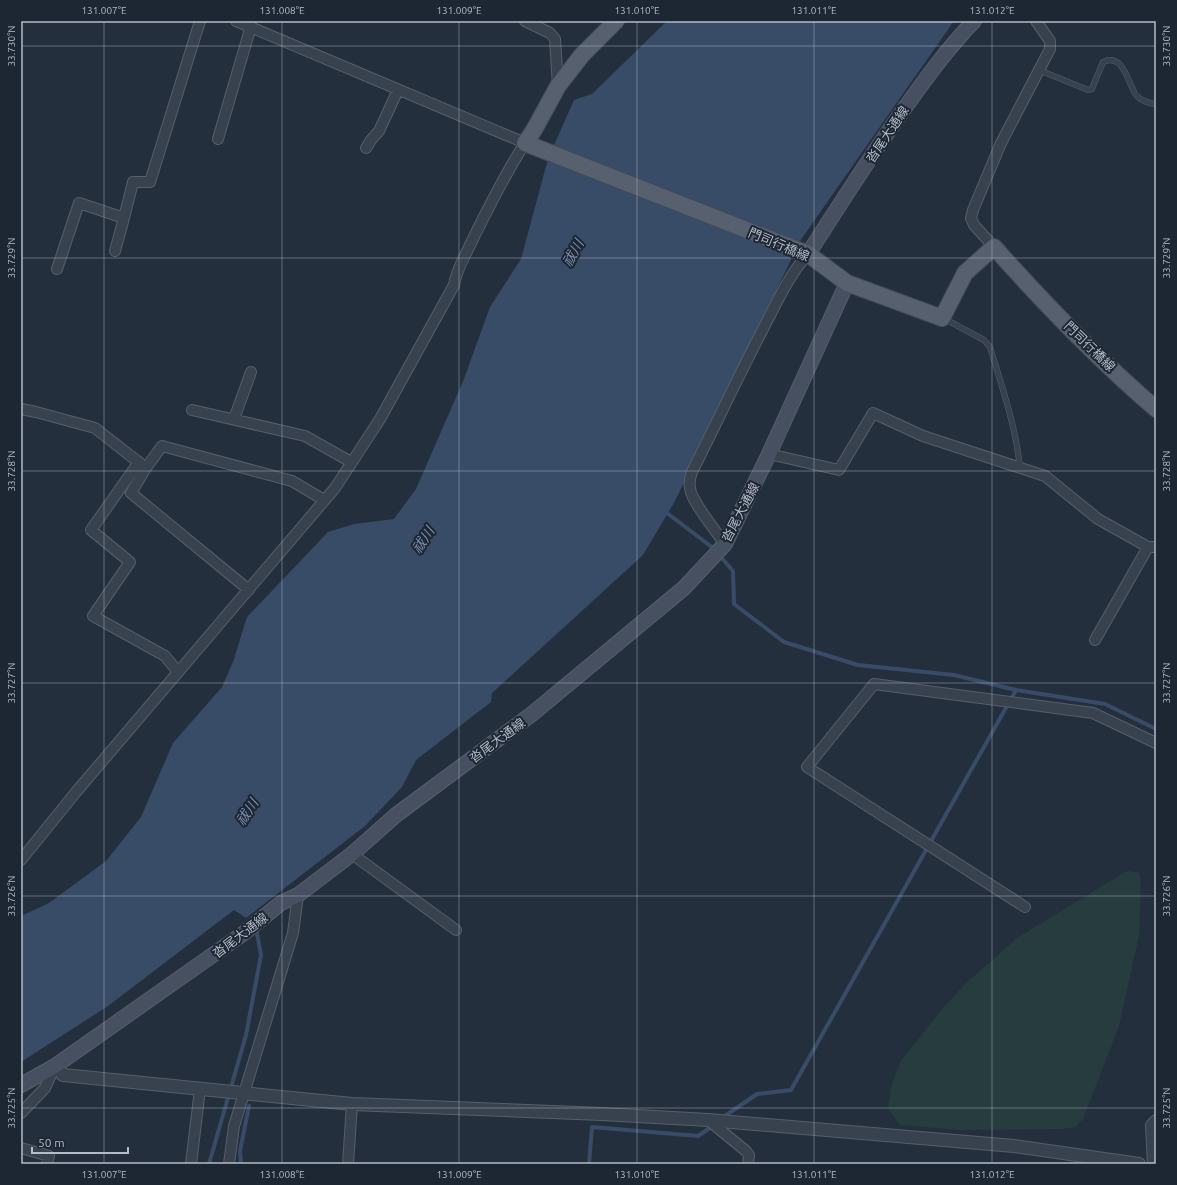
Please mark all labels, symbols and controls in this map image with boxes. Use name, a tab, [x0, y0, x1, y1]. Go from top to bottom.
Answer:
text: 131.007°E	[81, 5, 127, 16]
text: 131.008°E	[259, 5, 305, 16]
text: 131.009°E	[436, 5, 482, 16]
text: 131.010°E	[614, 5, 660, 16]
text: 131.011°E	[791, 5, 837, 16]
text: 131.012°E	[969, 5, 1015, 16]
text: 33.730°N	[6, 25, 17, 67]
text: 33.730°N	[1161, 25, 1172, 67]
street label: 沓尾大通線	[863, 103, 911, 165]
street label: 門司行橋線	[746, 225, 812, 263]
water label: 祓川	[559, 235, 588, 269]
text: 33.729°N	[6, 237, 17, 279]
text: 33.729°N	[1161, 237, 1172, 279]
street label: 門司行橋線	[1062, 318, 1118, 374]
text: 33.728°N	[6, 450, 17, 492]
text: 33.728°N	[1161, 450, 1172, 492]
street label: 沓尾大通線	[719, 480, 761, 544]
water label: 祓川	[409, 522, 438, 556]
text: 33.727°N	[6, 662, 17, 704]
text: 33.727°N	[1161, 662, 1172, 704]
street label: 沓尾大通線	[467, 715, 527, 765]
water label: 祓川	[233, 794, 262, 828]
text: 33.726°N	[6, 875, 17, 917]
text: 33.726°N	[1161, 875, 1172, 917]
street label: 沓尾大通線	[210, 910, 270, 960]
text: 33.725°N	[6, 1087, 17, 1129]
text: 33.725°N	[1161, 1087, 1172, 1129]
scale bar	[32, 1129, 128, 1155]
text: 50 m	[38, 1136, 65, 1149]
text: 131.007°E	[81, 1169, 127, 1180]
text: 131.008°E	[259, 1169, 305, 1180]
text: 131.009°E	[436, 1169, 482, 1180]
text: 131.010°E	[614, 1169, 660, 1180]
text: 131.011°E	[791, 1169, 837, 1180]
text: 131.012°E	[969, 1169, 1015, 1180]

